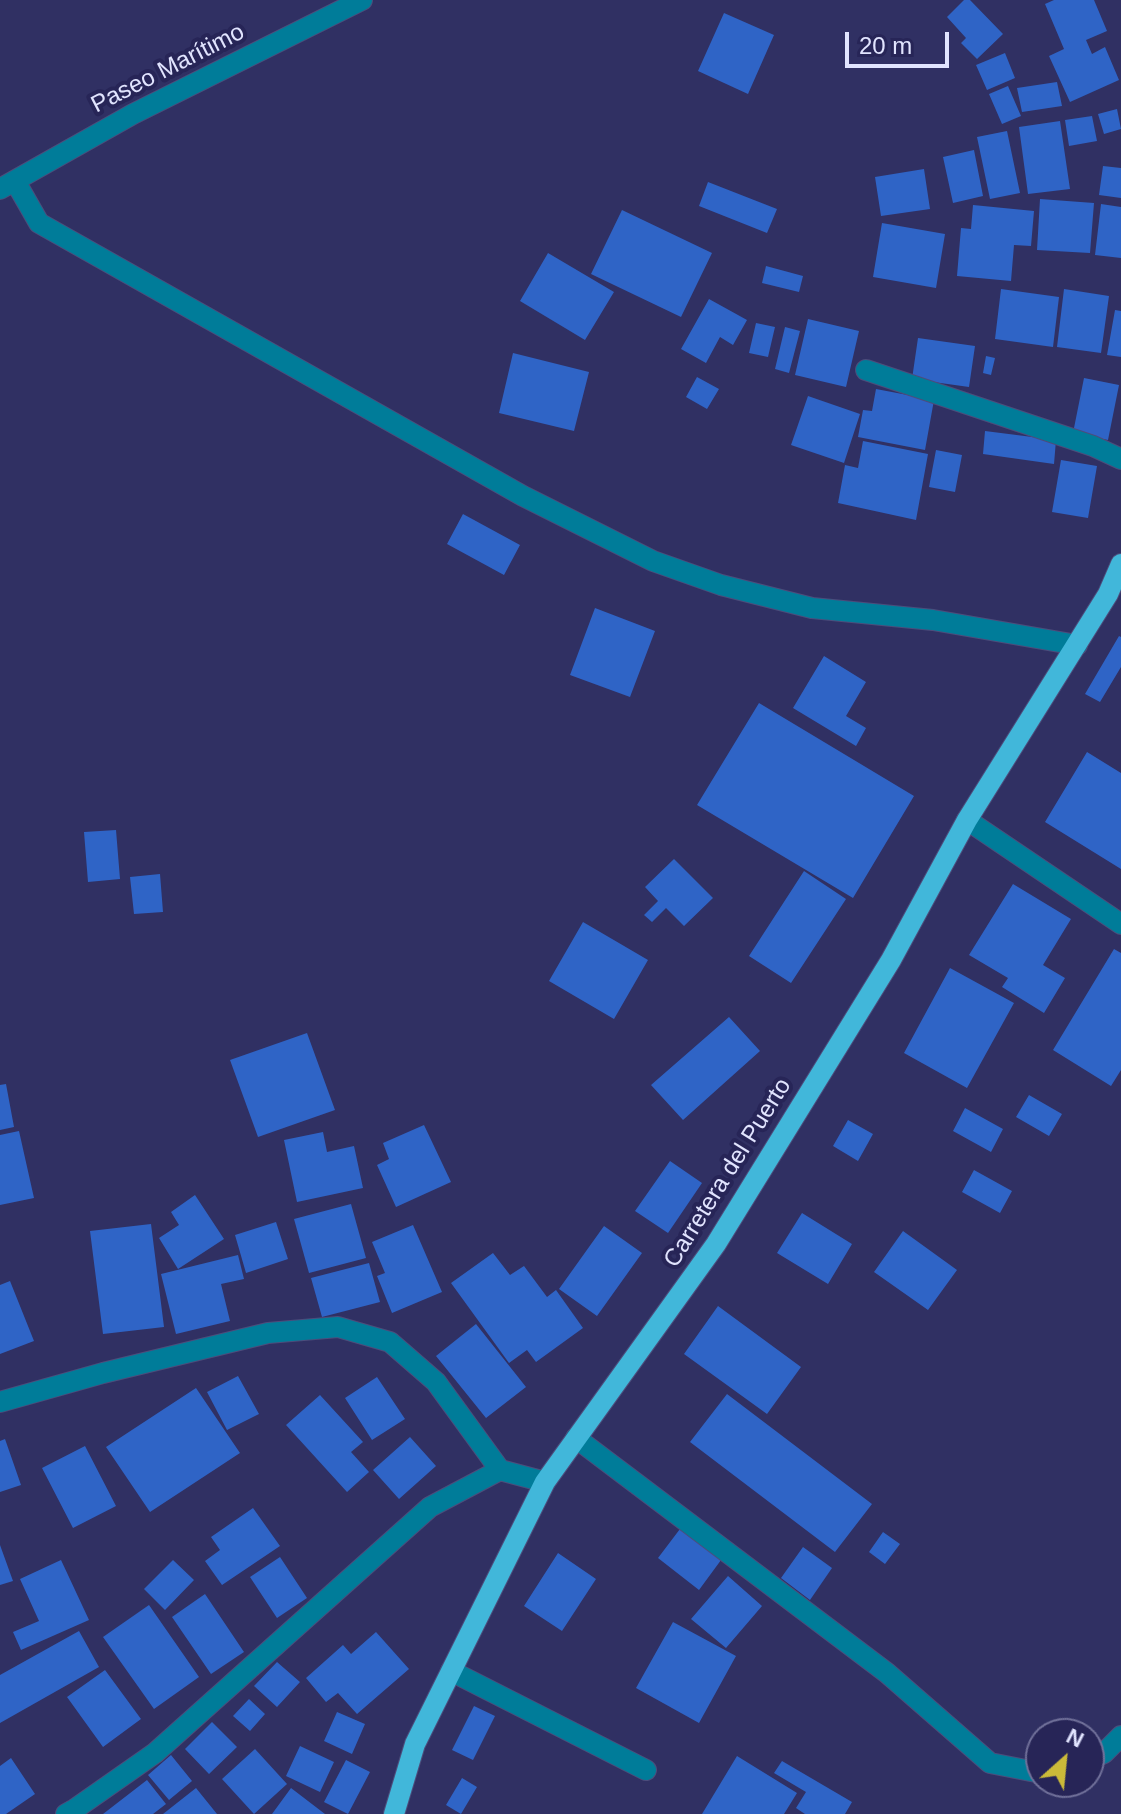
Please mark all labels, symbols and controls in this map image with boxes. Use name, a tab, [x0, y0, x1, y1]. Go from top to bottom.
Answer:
scale bar	[849, 16, 953, 66]
street label: Paseo Marítimo	[87, 18, 249, 120]
text: 20 m	[859, 32, 912, 59]
street label: Carretera del Puerto	[658, 1073, 798, 1273]
north arrow	[1025, 1718, 1105, 1798]
text: N	[1062, 1723, 1088, 1753]

